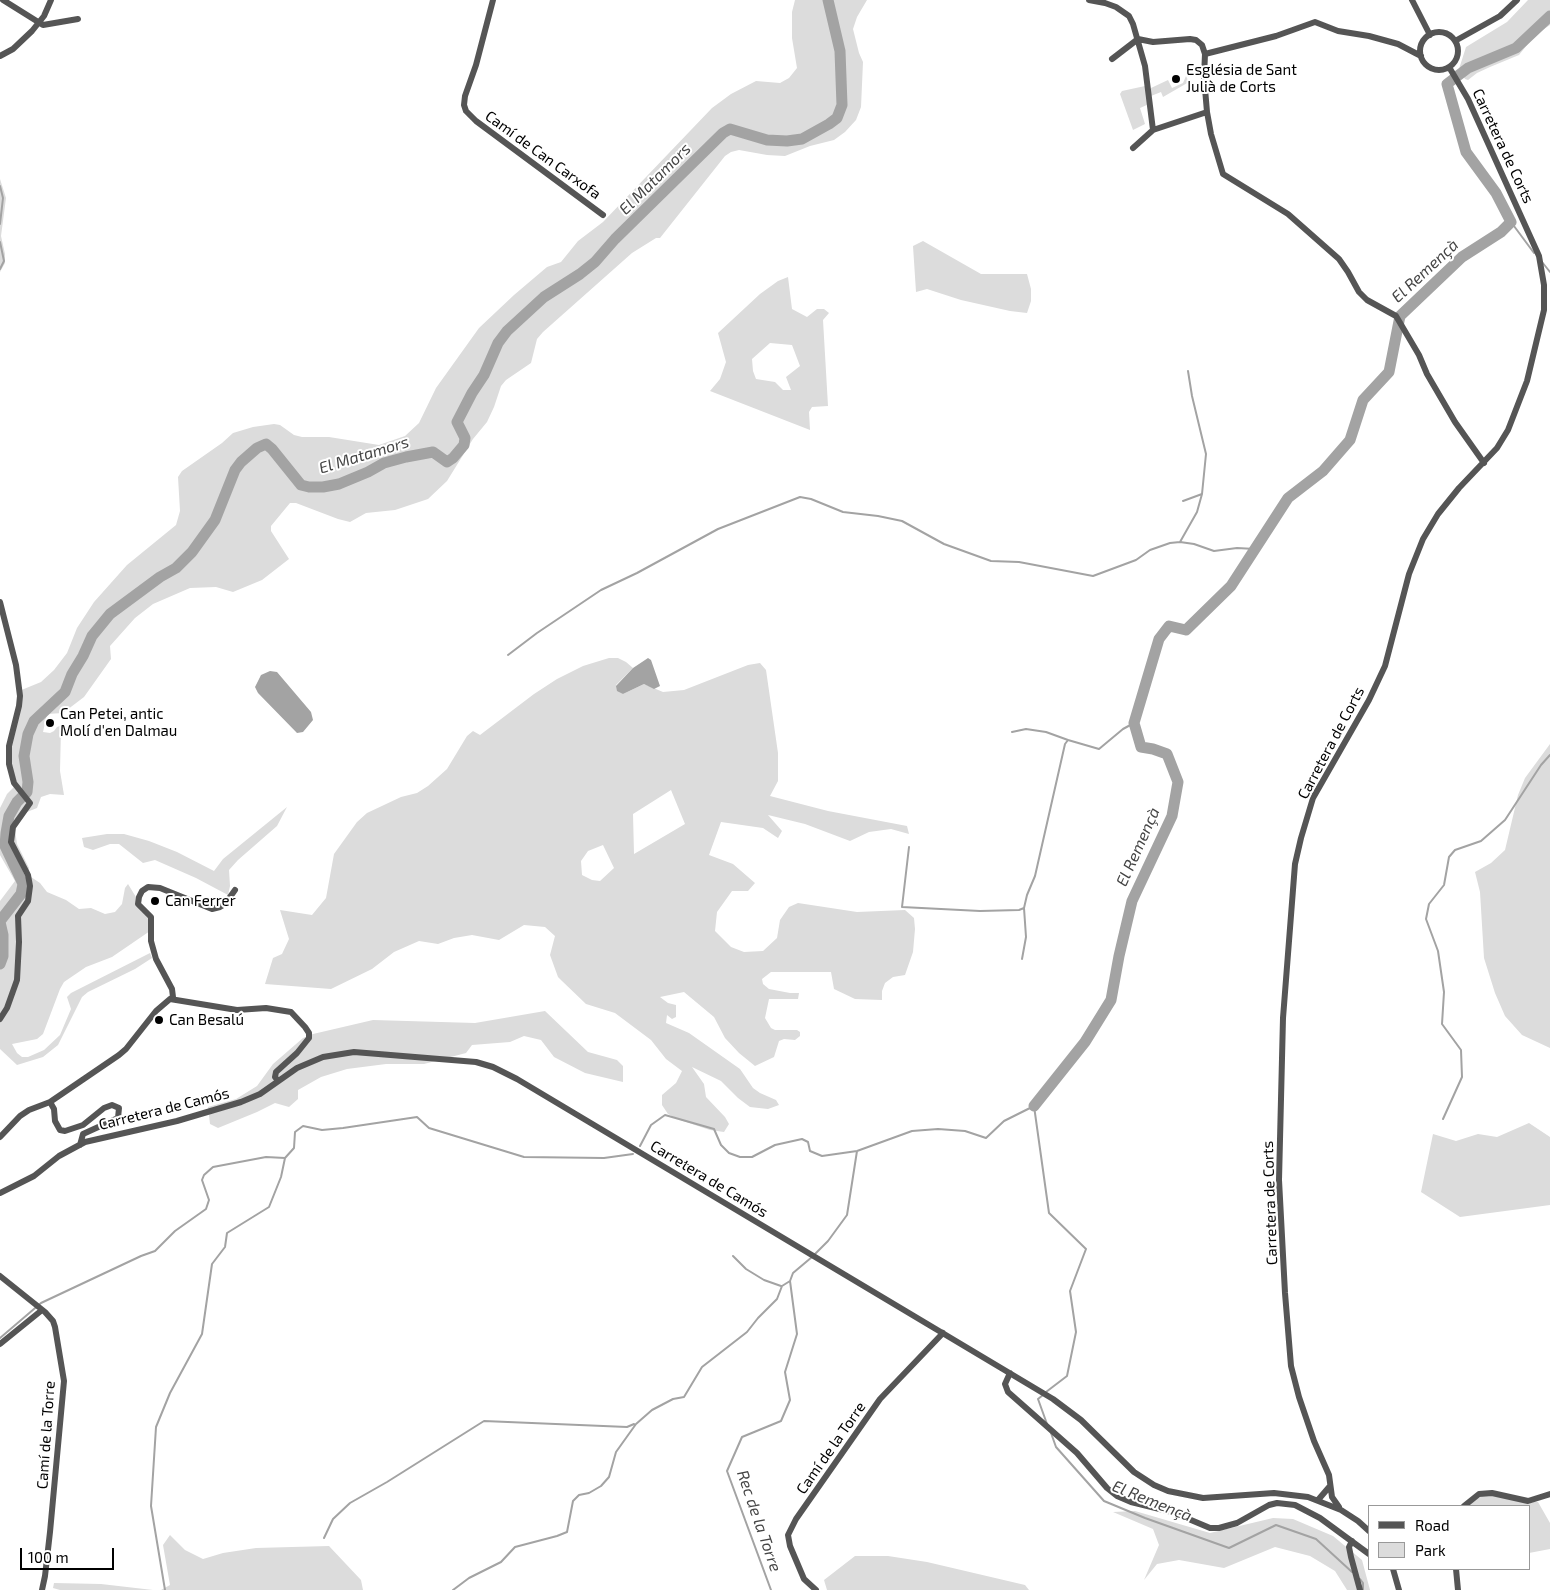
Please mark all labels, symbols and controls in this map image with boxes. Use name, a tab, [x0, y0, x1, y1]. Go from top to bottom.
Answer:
place label: Església de Sant Julià de Corts	[1186, 61, 1297, 96]
marker: Església de Sant Julià de Corts	[1170, 73, 1182, 85]
street label: Carretera de Corts	[1469, 86, 1537, 206]
street label: Camí de Can Carxofa	[482, 107, 604, 203]
water label: El Matamors	[615, 139, 695, 219]
water label: El Remençà	[1388, 235, 1462, 307]
water label: El Matamors	[317, 432, 411, 478]
street label: Carretera de Corts	[1294, 684, 1368, 802]
place label: Can Petei, antic Molí d'en Dalmau	[60, 705, 177, 740]
marker: Can Petei, antic Molí d'en Dalmau	[44, 717, 56, 729]
water label: El Remençà	[1112, 805, 1164, 889]
place label: Can Ferrer	[165, 892, 236, 910]
marker: Can Ferrer	[149, 895, 161, 907]
place label: Can Besalú	[169, 1011, 244, 1029]
marker: Can Besalú	[153, 1014, 165, 1026]
street label: Carretera de Camós	[97, 1084, 231, 1134]
street label: Carretera de Camós	[647, 1137, 771, 1221]
street label: Carretera de Corts	[1259, 1140, 1281, 1266]
street label: Camí de la Torre	[33, 1380, 59, 1490]
street label: Camí de la Torre	[793, 1398, 869, 1498]
water label: Rec de la Torre	[733, 1468, 785, 1574]
water label: El Remençà	[1109, 1476, 1195, 1526]
legend	[1368, 1505, 1530, 1570]
text: Road	[1415, 1516, 1450, 1534]
scale bar	[22, 1538, 116, 1570]
text: Park	[1415, 1541, 1446, 1559]
text: 100 m	[28, 1548, 69, 1566]

